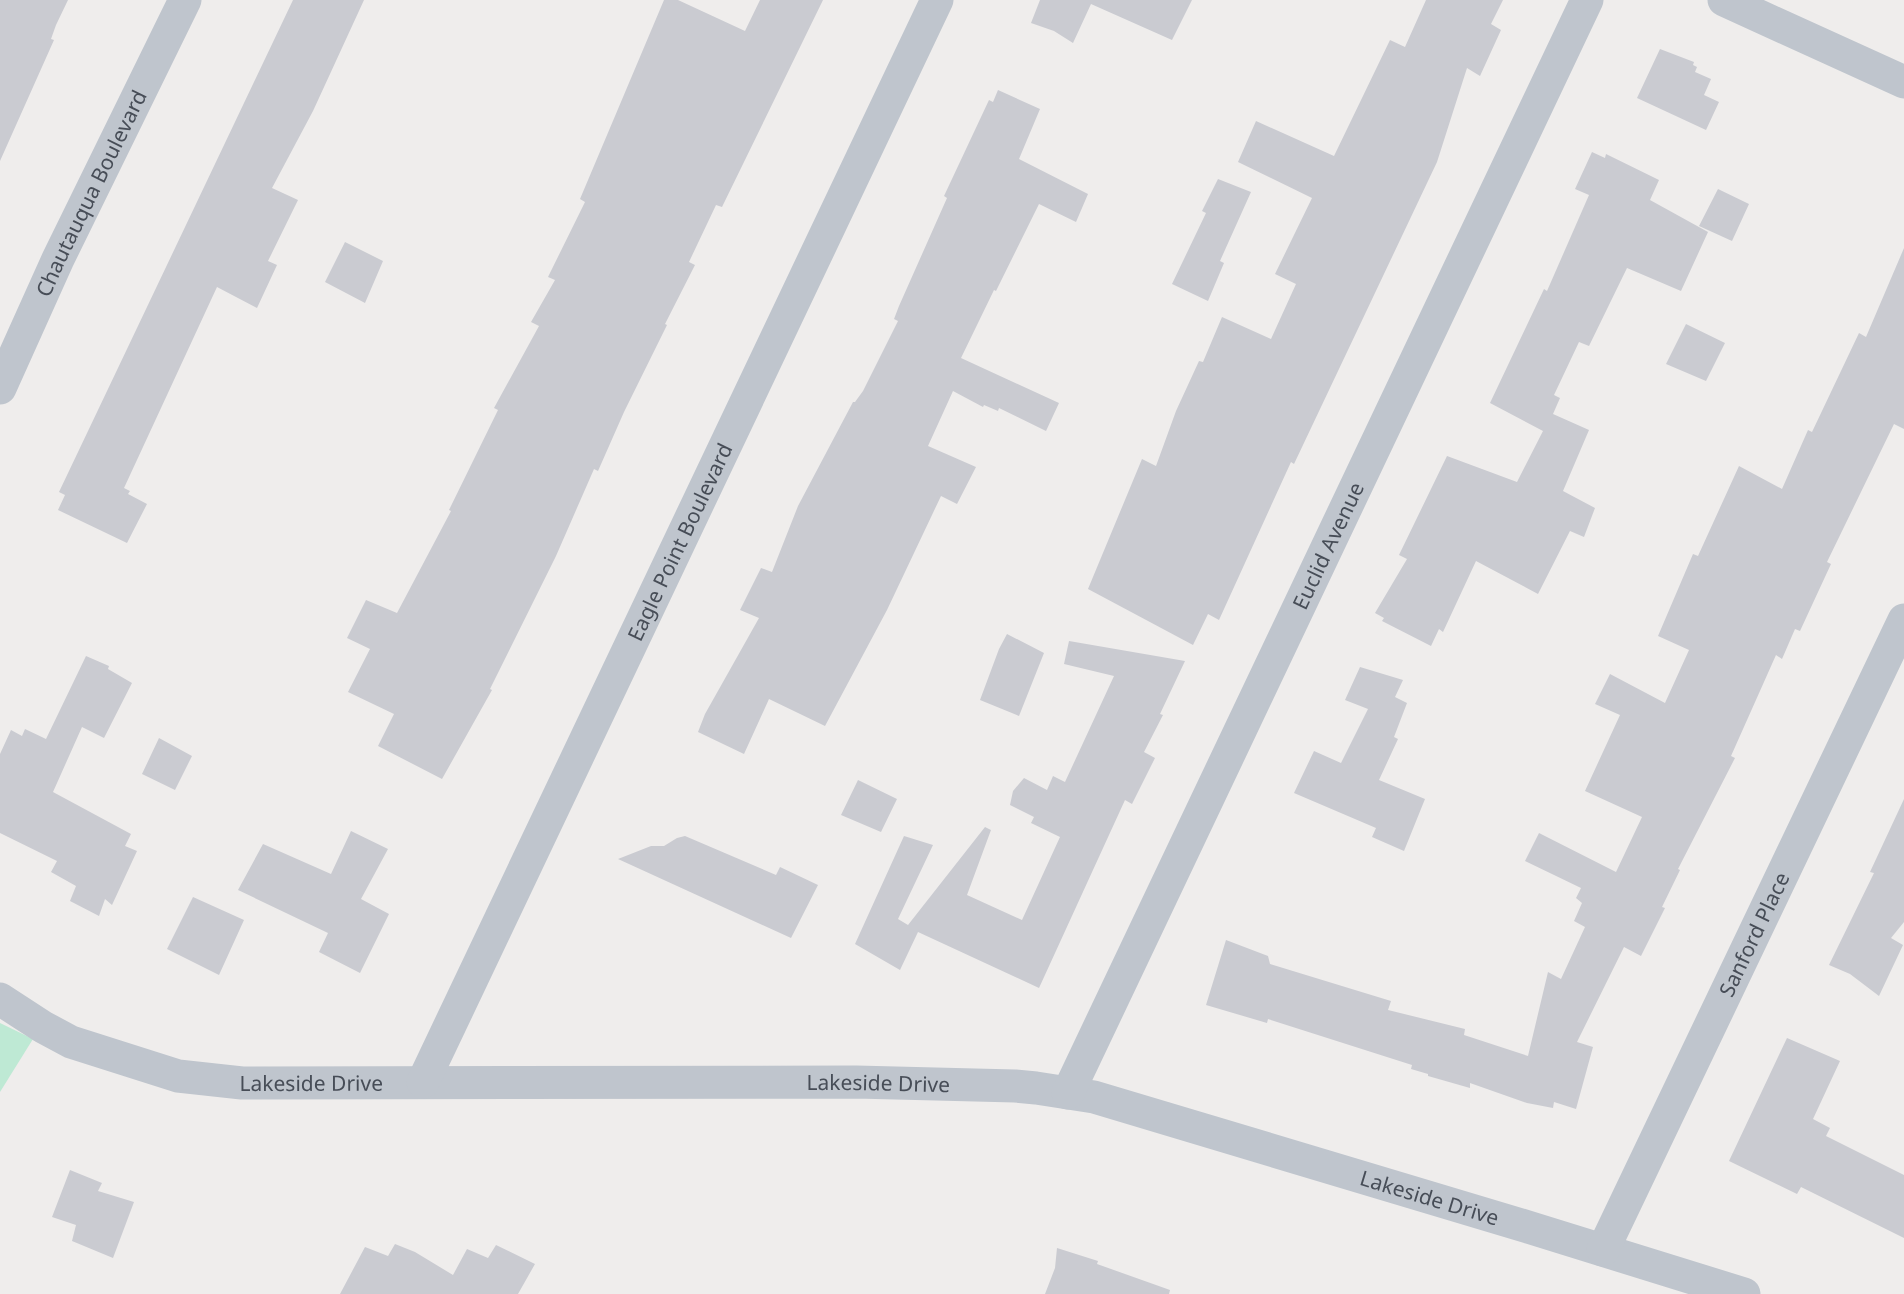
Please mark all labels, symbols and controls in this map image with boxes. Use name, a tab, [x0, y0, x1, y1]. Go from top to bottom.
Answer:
street label: Chautauqua Boulevard	[29, 85, 153, 301]
street label: Eagle Point Boulevard	[621, 438, 739, 645]
street label: Euclid Avenue	[1286, 477, 1370, 614]
street label: Sanford Place	[1712, 867, 1796, 1001]
street label: Lakeside Drive	[806, 1068, 950, 1098]
street label: Lakeside Drive	[239, 1069, 383, 1097]
street label: Lakeside Drive	[1357, 1164, 1502, 1232]

